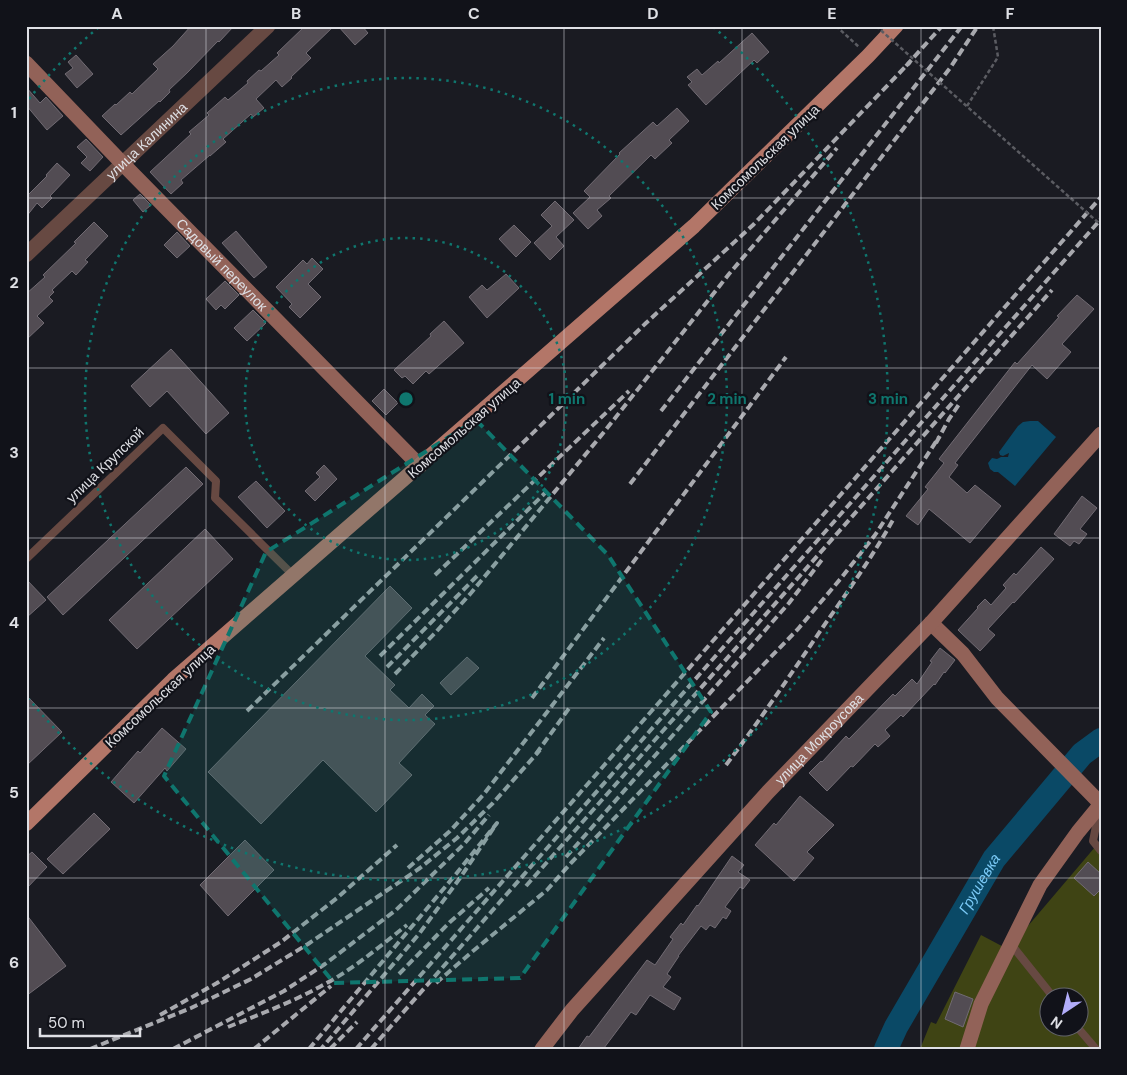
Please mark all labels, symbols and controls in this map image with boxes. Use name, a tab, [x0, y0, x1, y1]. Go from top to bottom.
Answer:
text: A	[111, 3, 123, 24]
text: B	[291, 3, 301, 24]
text: C	[468, 3, 480, 24]
text: D	[647, 3, 659, 24]
text: E	[827, 3, 837, 24]
text: F	[1006, 3, 1015, 24]
street label: улица Калинина	[102, 98, 191, 184]
street label: Комсомольская улица	[707, 100, 823, 214]
text: 1	[11, 102, 17, 123]
street label: Садовый переулок	[172, 214, 272, 315]
text: 2	[9, 272, 19, 293]
street label: Комсомольская улица	[404, 374, 524, 482]
text: 1 min	[549, 389, 585, 409]
text: 2 min	[707, 389, 747, 409]
text: 3 min	[868, 389, 908, 409]
centre of rings	[397, 390, 415, 408]
street label: улица Крупской	[62, 423, 148, 507]
text: 3	[9, 442, 19, 463]
text: 4	[9, 612, 19, 633]
street label: Комсомольская улица	[101, 640, 219, 752]
street label: улица Мокроусова	[771, 689, 868, 789]
text: 5	[9, 782, 19, 803]
water label: Грушевка	[954, 849, 1005, 918]
text: 6	[9, 952, 19, 973]
north arrow	[1040, 988, 1090, 1038]
scale bar	[40, 1005, 140, 1037]
text: N	[1047, 1012, 1066, 1033]
text: 50 m	[48, 1013, 85, 1033]

